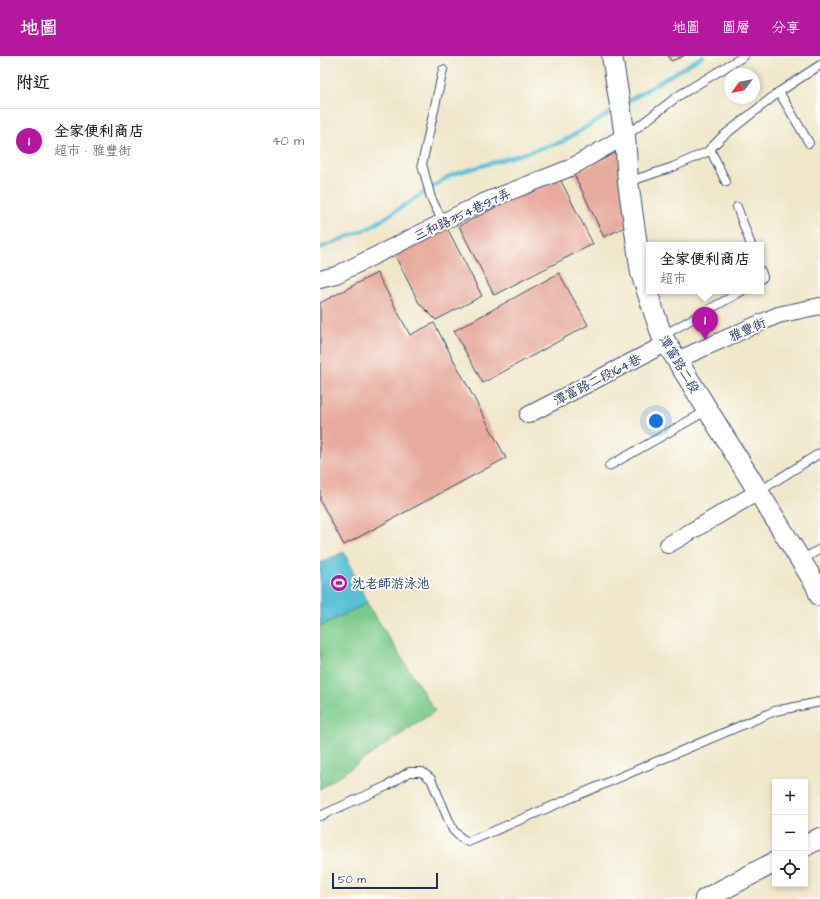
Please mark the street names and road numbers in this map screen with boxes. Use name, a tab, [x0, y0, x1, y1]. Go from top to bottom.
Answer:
street label: 三和路354巷97弄	[411, 185, 514, 245]
street label: 雅豐街	[726, 314, 769, 346]
street label: 潭富路二段	[655, 332, 704, 397]
street label: 潭富路二段164巷	[550, 350, 645, 410]

